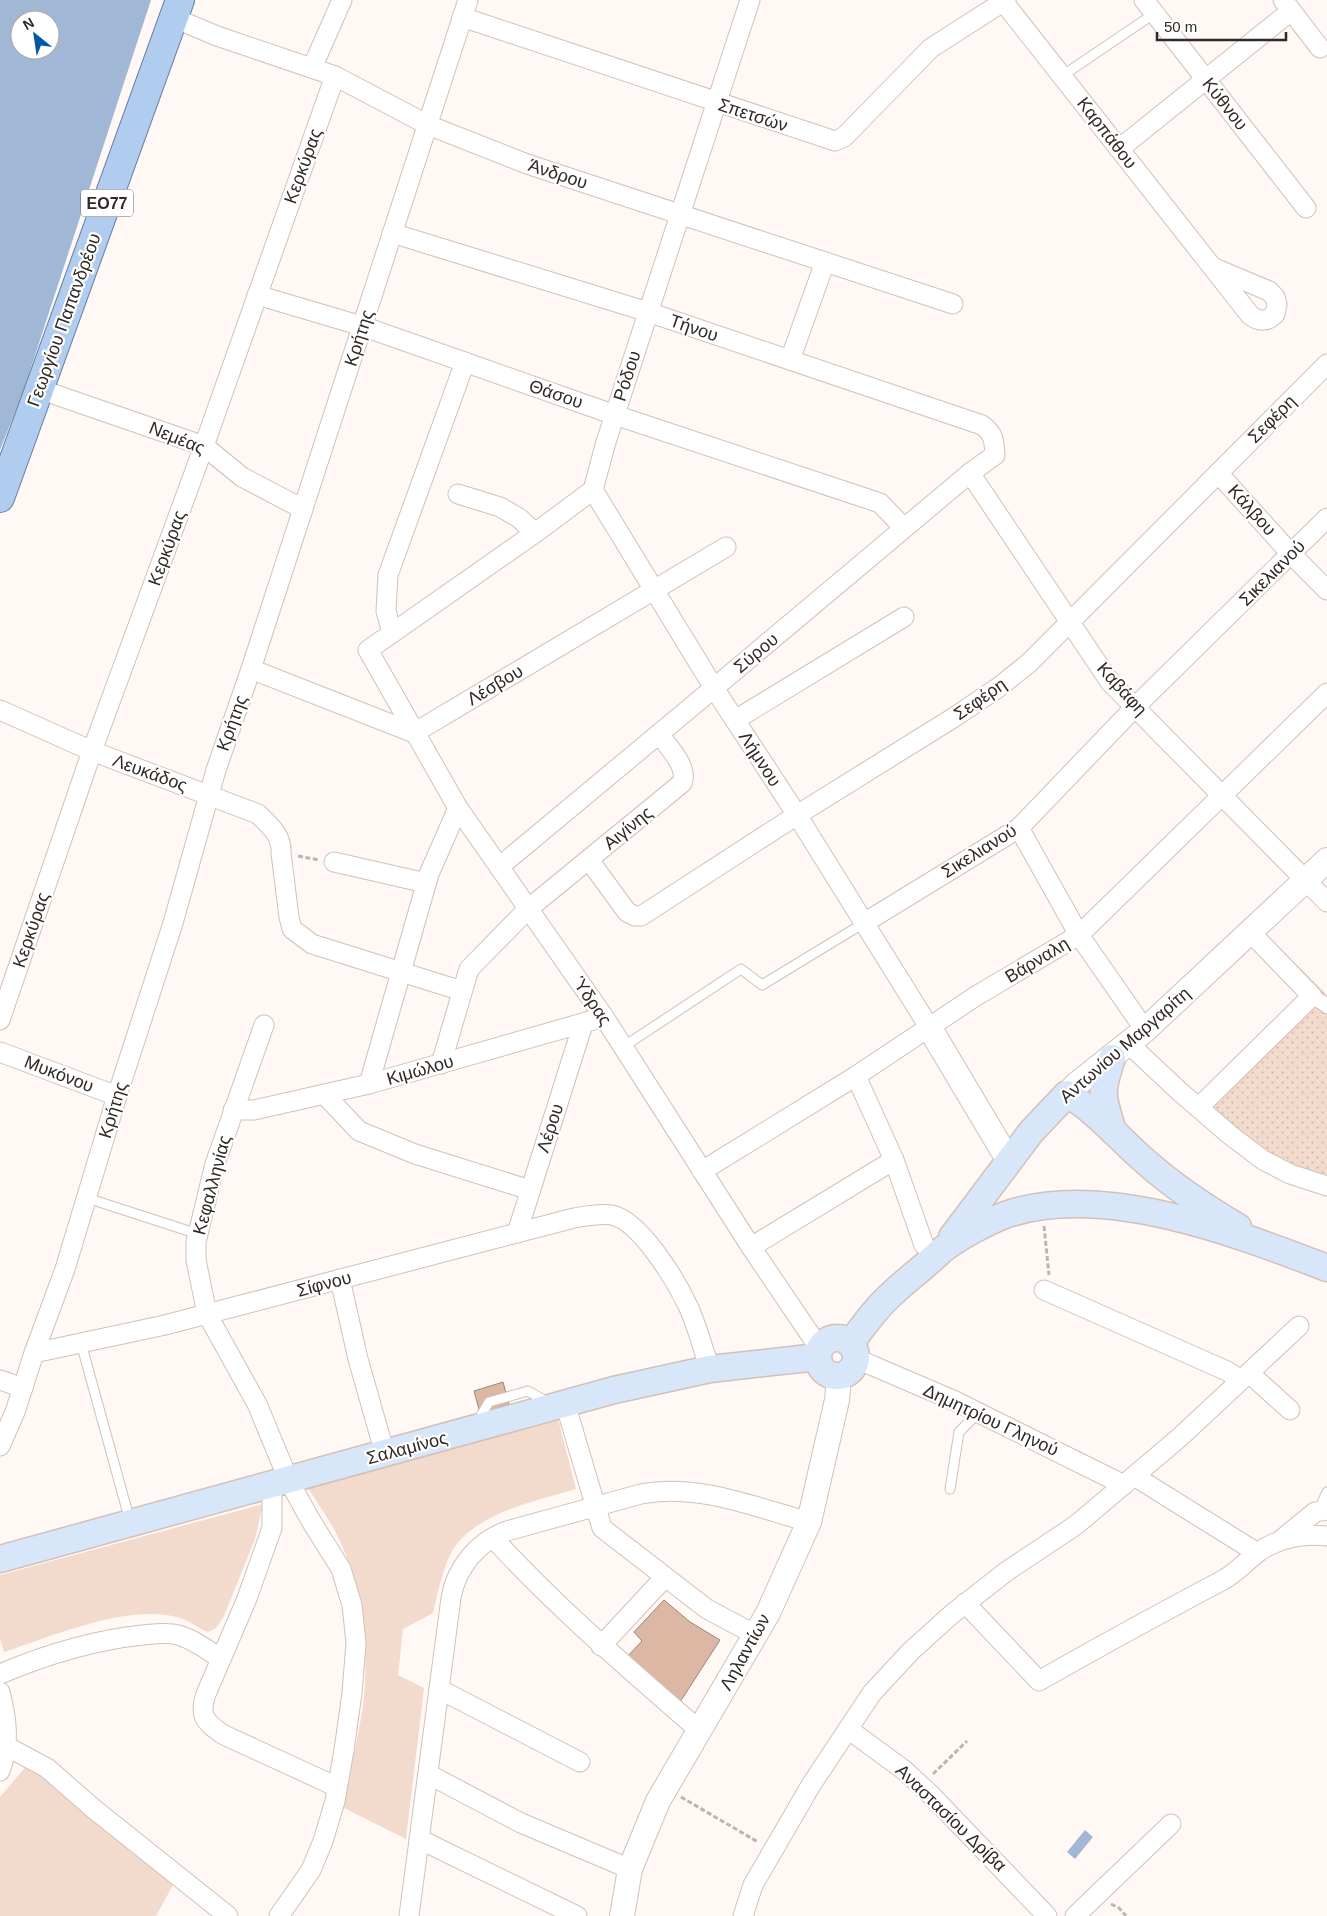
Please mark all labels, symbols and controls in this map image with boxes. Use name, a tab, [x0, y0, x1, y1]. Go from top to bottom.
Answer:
north arrow	[10, 10, 60, 60]
scale bar	[1157, 10, 1286, 42]
text: N	[20, 14, 37, 33]
text: 50 m	[1164, 18, 1197, 35]
street label: Κύθνου	[1198, 74, 1252, 134]
street label: Σπετσών	[716, 94, 790, 136]
street label: Καρπάθου	[1073, 94, 1141, 172]
street label: Κερκύρας	[280, 125, 326, 206]
street label: Άνδρου	[526, 155, 590, 193]
road number: ΕΟ77	[81, 190, 133, 217]
street label: Γεωργίου Παπανδρέου	[23, 231, 105, 409]
street label: Κρήτης	[341, 307, 378, 369]
street label: Τήνου	[667, 310, 721, 346]
street label: Ρόδου	[609, 348, 645, 404]
street label: Θάσου	[527, 376, 585, 412]
street label: Σεφέρη	[1244, 391, 1300, 447]
street label: Νεμέας	[146, 418, 208, 458]
street label: Κάλβου	[1224, 480, 1280, 540]
street label: Κερκύρας	[144, 507, 190, 588]
street label: Σικελιανού	[1235, 536, 1309, 610]
street label: Σύρου	[730, 629, 782, 677]
street label: Καβάφη	[1093, 658, 1151, 720]
street label: Λέσβου	[464, 661, 526, 709]
street label: Σεφέρη	[950, 674, 1010, 724]
street label: Κρήτης	[213, 692, 251, 754]
street label: Λήμνου	[735, 728, 785, 790]
street label: Λευκάδος	[110, 750, 190, 796]
street label: Αιγίνης	[600, 802, 657, 854]
street label: Σικελιανού	[938, 820, 1020, 882]
street label: Κερκύρας	[9, 889, 53, 970]
street label: Βάρναλη	[1001, 933, 1073, 987]
street label: Ύδρας	[568, 973, 616, 1030]
street label: Αντωνίου Μαργαρίτη	[1056, 983, 1194, 1107]
street label: Κιμώλου	[384, 1051, 456, 1089]
street label: Μυκόνου	[22, 1052, 96, 1096]
street label: Κρήτης	[95, 1079, 131, 1141]
street label: Λέρου	[533, 1101, 567, 1155]
street label: Κεφαλληνίας	[189, 1133, 235, 1237]
street label: Σίφνου	[295, 1267, 353, 1301]
street label: Δημητρίου Γληνού	[920, 1380, 1062, 1460]
street label: Σαλαμίνος	[364, 1428, 450, 1468]
street label: Ληλαντίων	[716, 1610, 774, 1694]
street label: Αναστασίου Δρίβα	[892, 1760, 1010, 1876]

